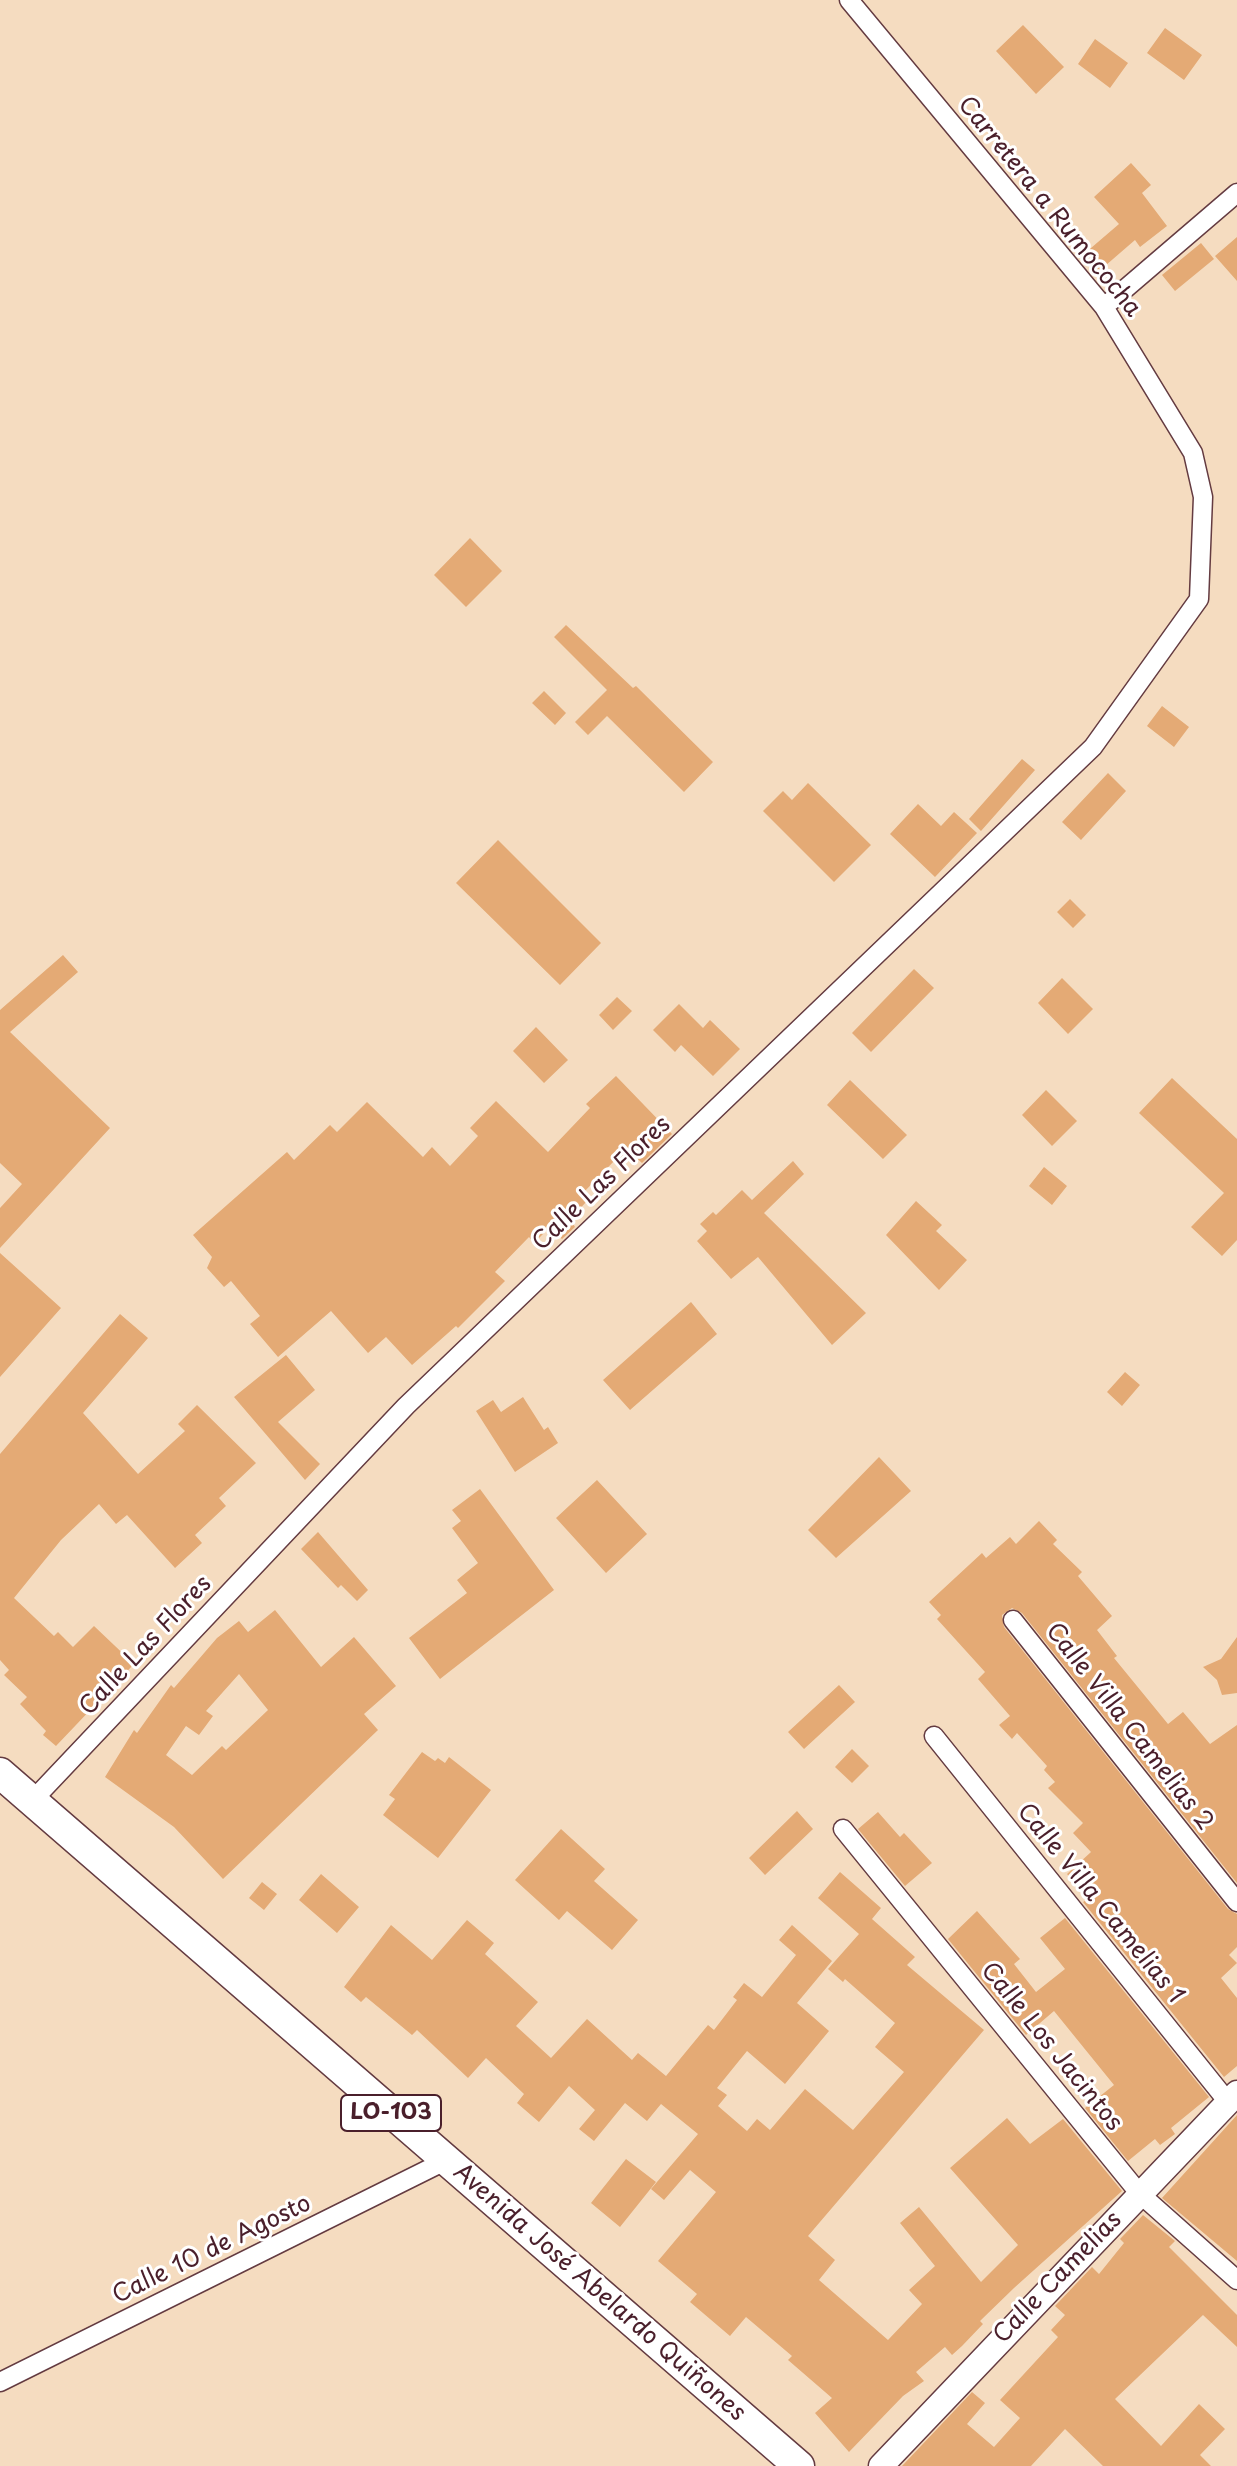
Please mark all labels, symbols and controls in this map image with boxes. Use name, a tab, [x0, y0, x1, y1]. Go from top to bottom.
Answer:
street label: Carretera a Rumococha	[951, 91, 1147, 323]
street label: Calle Las Flores	[527, 1111, 677, 1257]
street label: Calle Las Flores	[74, 1570, 218, 1722]
street label: Calle Villa Camelias 2	[1039, 1618, 1219, 1836]
street label: Calle Villa Camelias 1	[1010, 1798, 1190, 2010]
street label: Calle Los Jacintos	[974, 1957, 1128, 2137]
road number: LO-103	[341, 2095, 441, 2131]
street label: Avenida José Abelardo Quiñones	[447, 2158, 751, 2428]
street label: Calle 10 de Agosto	[108, 2189, 316, 2311]
street label: Calle Camelias	[988, 2206, 1128, 2350]

